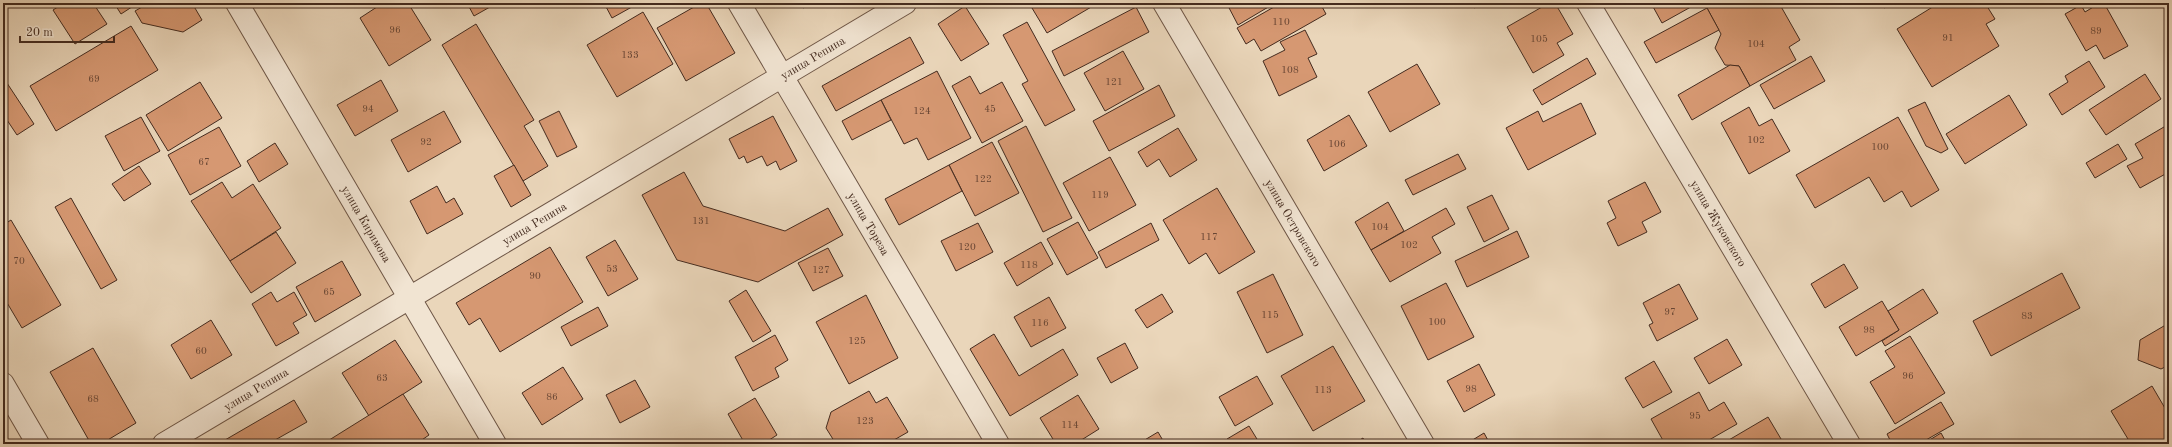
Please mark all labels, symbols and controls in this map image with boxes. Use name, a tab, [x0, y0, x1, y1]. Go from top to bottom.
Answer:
house number: 110	[1272, 17, 1290, 27]
scale bar	[20, 18, 114, 44]
house number: 96	[389, 25, 401, 35]
house number: 89	[2090, 26, 2102, 36]
text: 20 m	[26, 27, 53, 39]
house number: 91	[1942, 33, 1954, 43]
house number: 105	[1530, 34, 1548, 44]
street label: улица Репина	[779, 35, 848, 82]
house number: 104	[1747, 39, 1765, 49]
house number: 133	[621, 50, 639, 60]
house number: 108	[1281, 65, 1299, 75]
house number: 69	[88, 74, 100, 84]
house number: 121	[1105, 77, 1123, 87]
house number: 94	[362, 104, 374, 114]
house number: 45	[984, 104, 996, 114]
house number: 124	[913, 106, 931, 116]
house number: 102	[1747, 135, 1765, 145]
house number: 92	[420, 137, 432, 147]
house number: 106	[1328, 139, 1346, 149]
house number: 100	[1871, 142, 1889, 152]
house number: 67	[198, 157, 210, 167]
house number: 122	[974, 174, 992, 184]
street label: улица Островского	[1262, 178, 1323, 269]
street label: улица Жуковского	[1687, 179, 1748, 269]
street label: улица Киримова	[338, 184, 392, 265]
house number: 119	[1091, 190, 1109, 200]
street label: улица Тореза	[845, 191, 891, 258]
street label: улица Репина	[501, 201, 569, 248]
house number: 131	[692, 216, 710, 226]
house number: 104	[1371, 222, 1389, 232]
house number: 117	[1200, 232, 1218, 242]
house number: 102	[1400, 240, 1418, 250]
house number: 120	[958, 242, 976, 252]
house number: 70	[13, 256, 25, 266]
house number: 118	[1020, 260, 1038, 270]
house number: 53	[606, 264, 618, 274]
house number: 127	[812, 265, 830, 275]
house number: 90	[529, 271, 541, 281]
house number: 65	[323, 287, 335, 297]
house number: 97	[1664, 307, 1676, 317]
house number: 115	[1261, 310, 1279, 320]
house number: 83	[2021, 311, 2033, 321]
house number: 100	[1428, 317, 1446, 327]
house number: 116	[1031, 318, 1049, 328]
house number: 98	[1863, 325, 1875, 335]
house number: 125	[848, 336, 866, 346]
house number: 60	[195, 346, 207, 356]
street label: улица Репина	[222, 366, 291, 414]
house number: 96	[1902, 371, 1914, 381]
house number: 63	[376, 373, 388, 383]
house number: 98	[1465, 384, 1477, 394]
house number: 113	[1314, 385, 1332, 395]
house number: 86	[546, 392, 558, 402]
house number: 68	[87, 394, 99, 404]
house number: 95	[1689, 411, 1701, 421]
house number: 123	[856, 416, 874, 426]
house number: 114	[1061, 420, 1079, 430]

